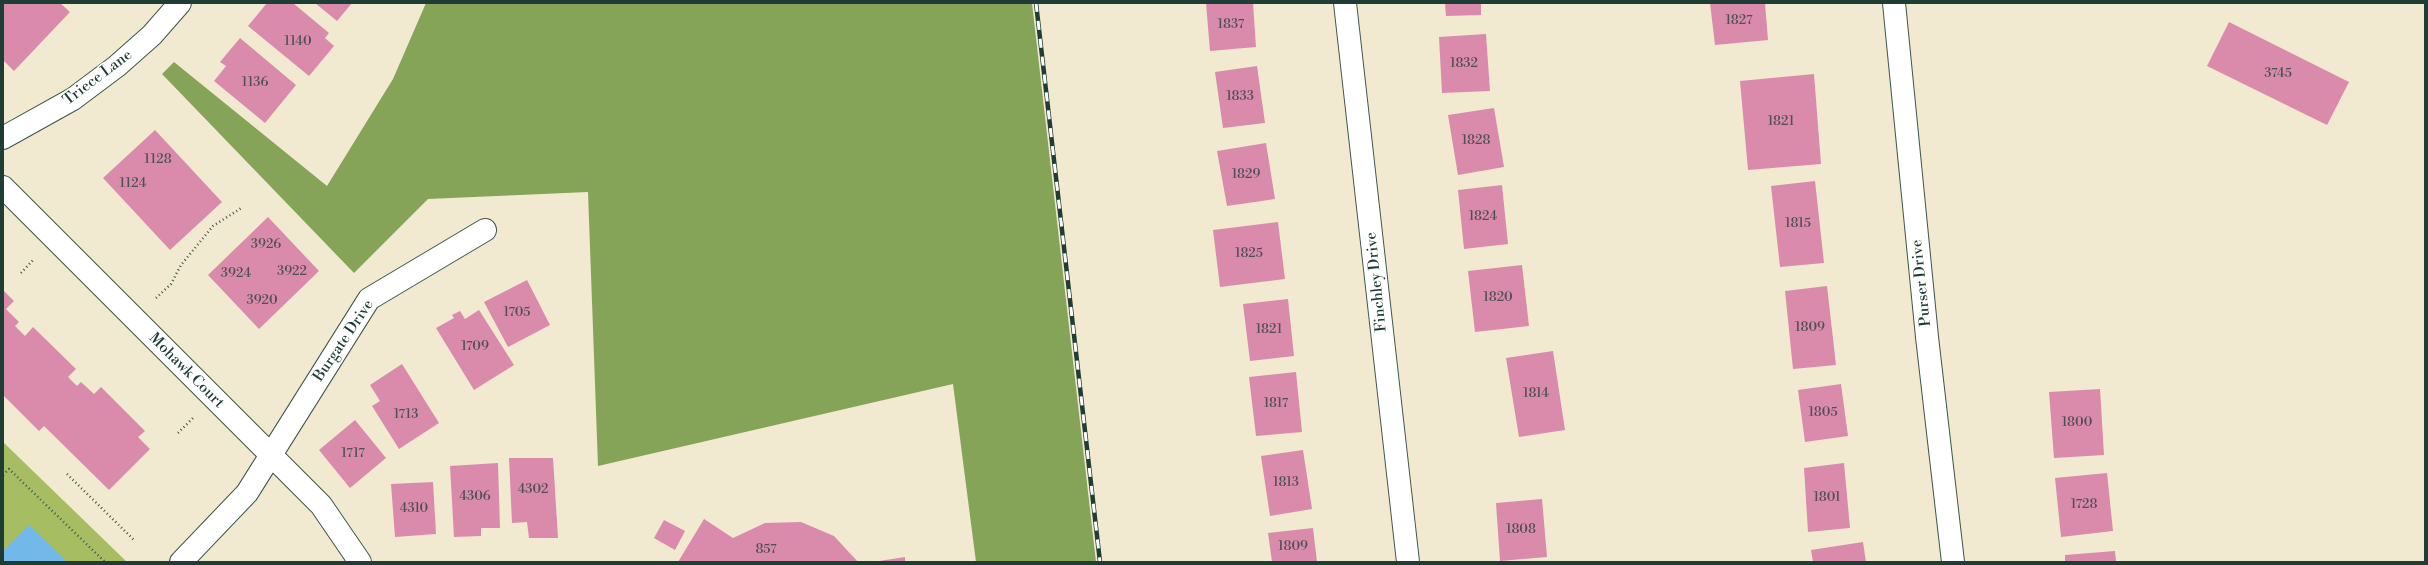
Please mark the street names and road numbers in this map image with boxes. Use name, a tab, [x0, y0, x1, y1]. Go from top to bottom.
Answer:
street label: Triece Lane	[60, 46, 136, 110]
street label: Finchley Drive	[1363, 231, 1391, 333]
street label: Purser Drive	[1908, 239, 1936, 327]
street label: Burgate Drive	[310, 297, 378, 385]
street label: Mohawk Court	[145, 330, 227, 412]

